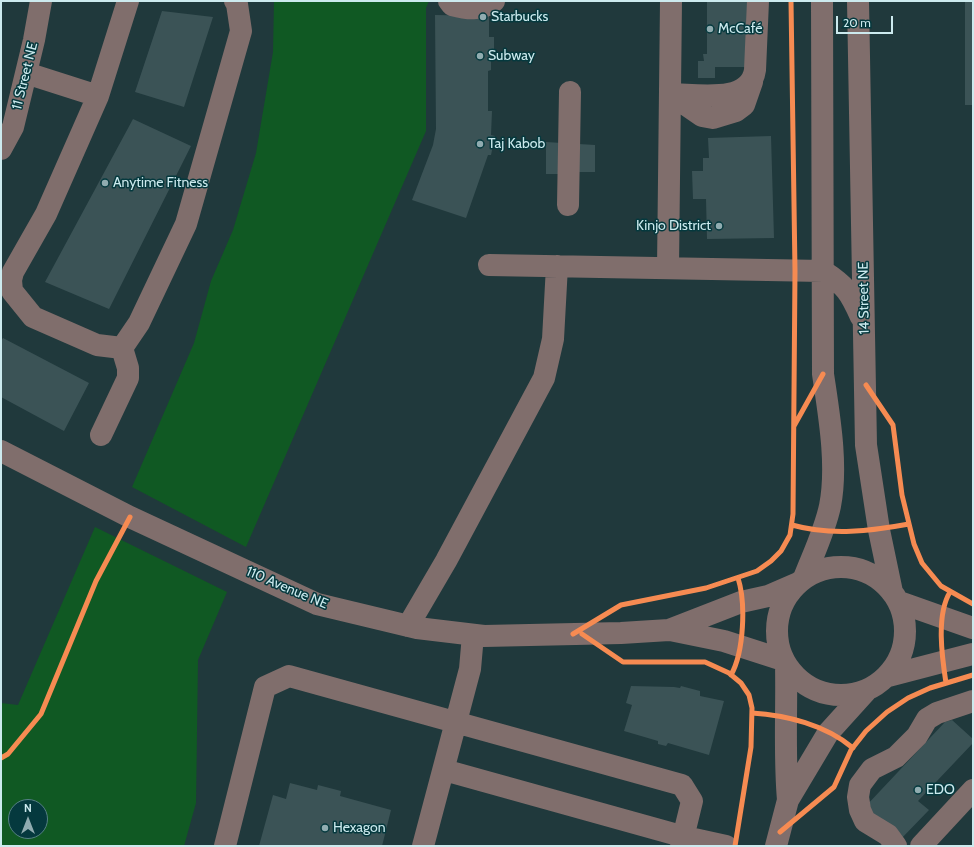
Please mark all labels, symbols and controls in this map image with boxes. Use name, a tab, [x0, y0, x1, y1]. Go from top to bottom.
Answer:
scale bar	[838, 8, 895, 34]
place label: Starbucks	[491, 9, 548, 25]
marker: Starbucks	[478, 12, 488, 22]
text: 20 m	[843, 15, 871, 30]
place label: McCafé	[718, 21, 762, 37]
marker: McCafé	[705, 24, 715, 34]
street label: 11 Street NE	[9, 40, 41, 112]
place label: Subway	[488, 48, 535, 64]
marker: Subway	[475, 51, 485, 61]
place label: Taj Kabob	[488, 136, 545, 152]
marker: Taj Kabob	[475, 139, 485, 149]
place label: Anytime Fitness	[113, 175, 208, 191]
marker: Anytime Fitness	[100, 178, 110, 188]
place label: Kinjo District	[636, 218, 711, 234]
marker: Kinjo District	[714, 221, 724, 231]
street label: 14 Street NE	[855, 262, 873, 334]
street label: 110 Avenue NE	[244, 563, 330, 613]
place label: EDO	[926, 782, 955, 798]
marker: EDO	[913, 785, 923, 795]
north arrow	[8, 799, 48, 839]
text: N	[24, 801, 32, 815]
place label: Hexagon	[333, 820, 386, 836]
marker: Hexagon	[320, 823, 330, 833]

